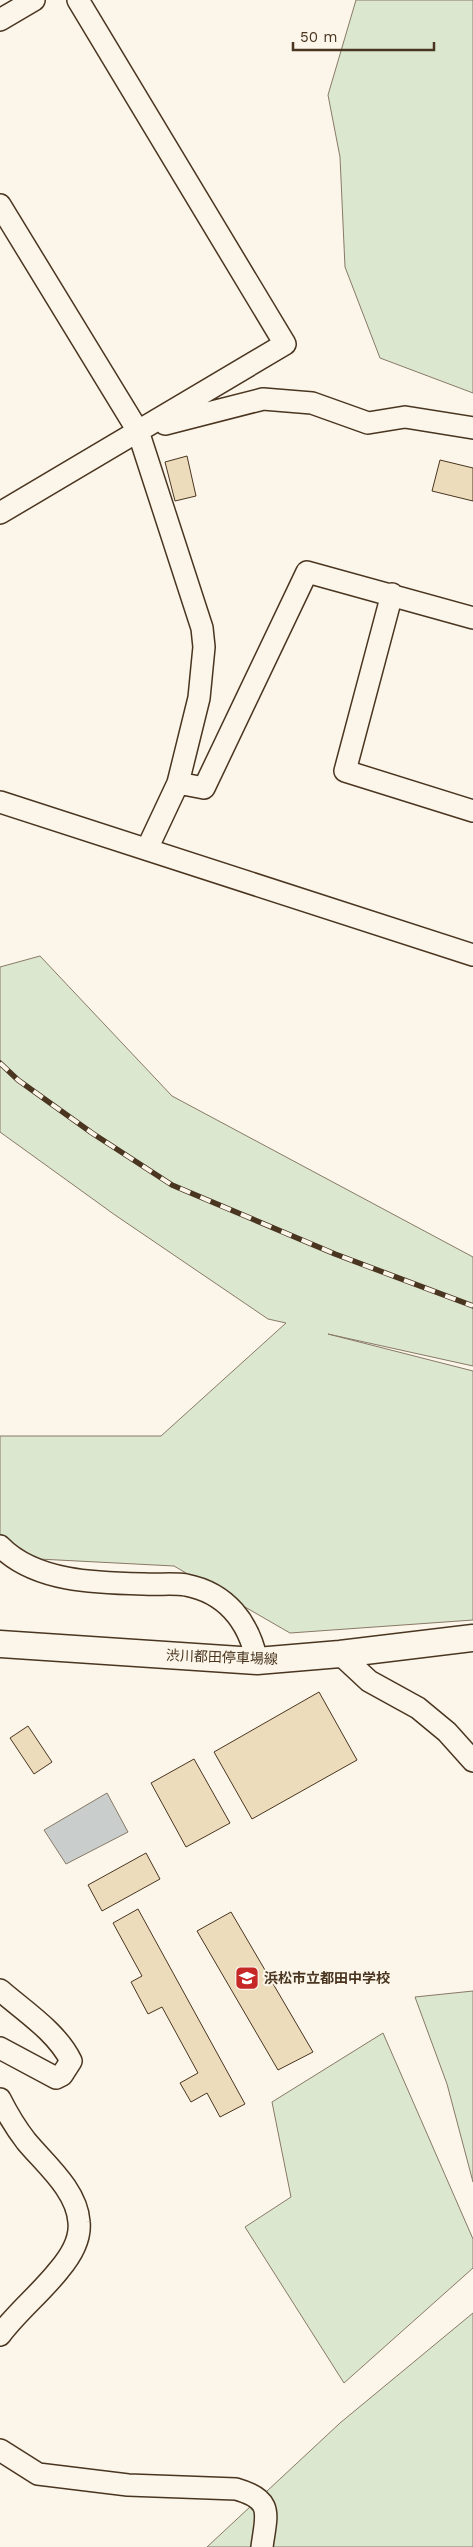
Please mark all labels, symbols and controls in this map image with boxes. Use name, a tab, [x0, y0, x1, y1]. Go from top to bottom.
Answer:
scale bar	[293, 20, 434, 52]
text: 50 m	[300, 28, 337, 46]
street label: 渋川都田停車場線	[166, 1647, 278, 1667]
school or university icon: 浜松市立都田中学校	[234, 1965, 260, 1991]
place label: 浜松市立都田中学校	[264, 1970, 390, 1986]

